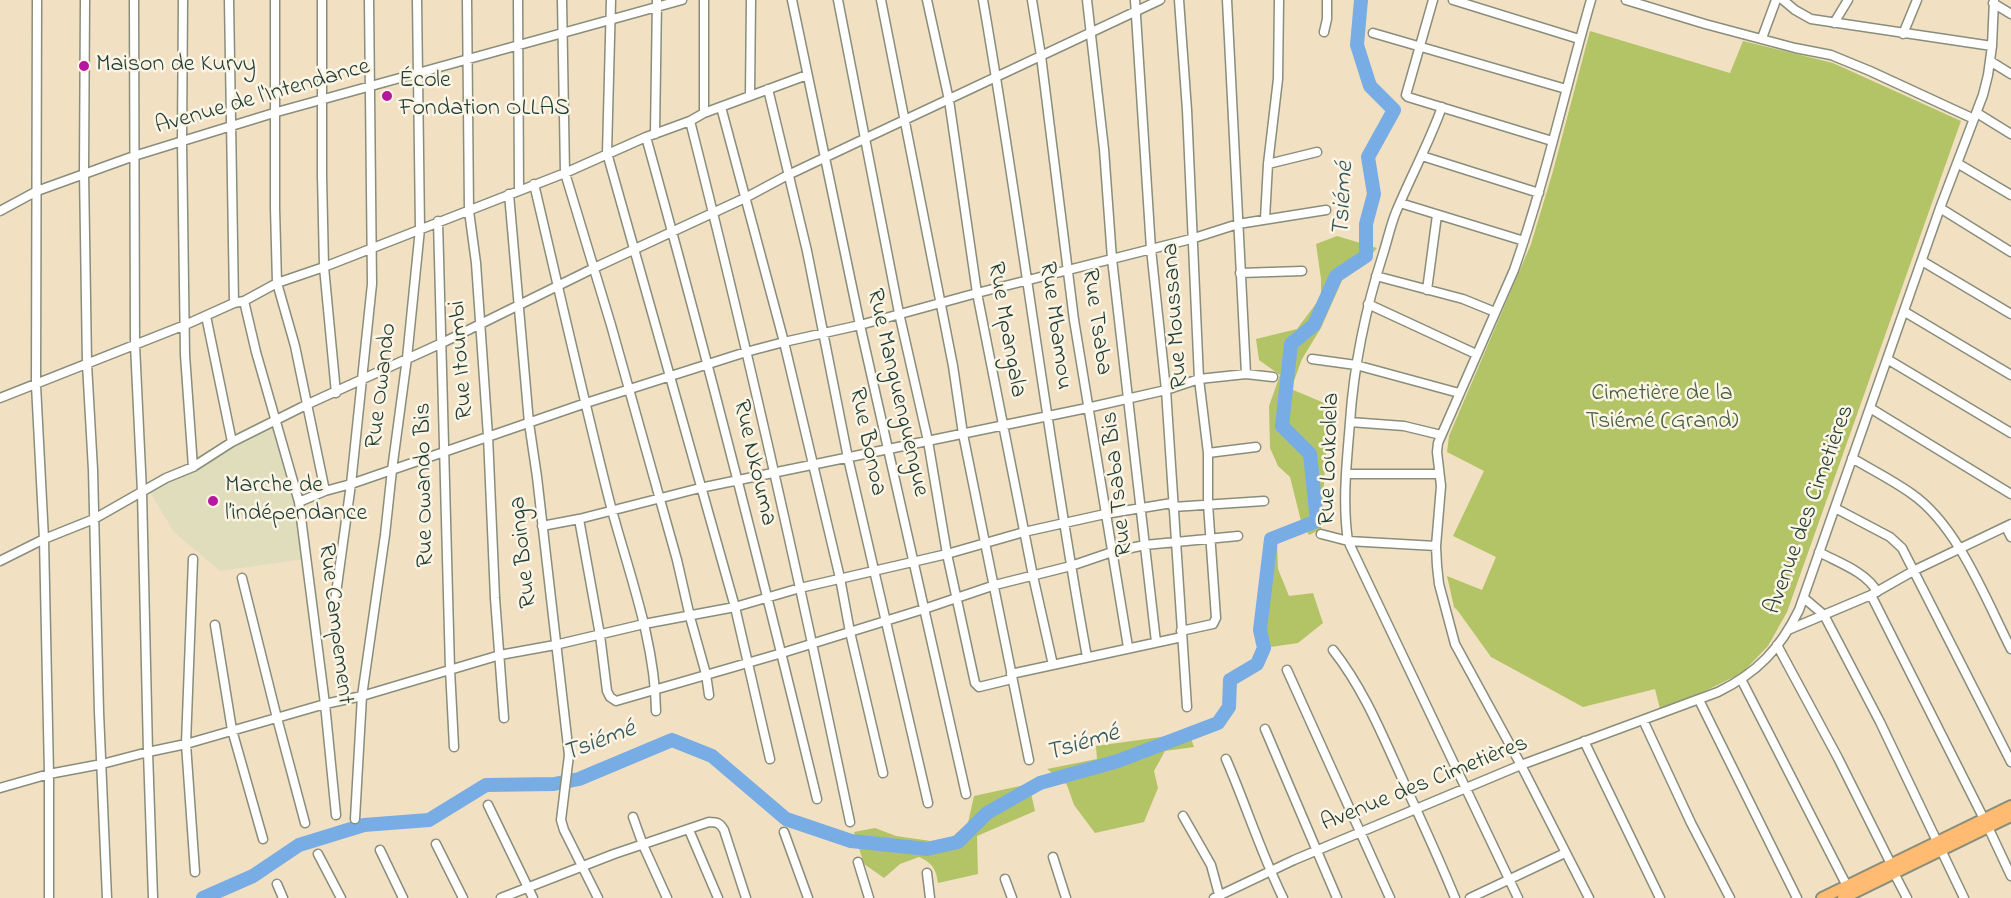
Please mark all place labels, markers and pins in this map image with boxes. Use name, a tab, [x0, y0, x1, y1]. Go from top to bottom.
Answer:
place label: Maison de Kurvy	[96, 52, 256, 80]
marker: Maison de Kurvy	[77, 59, 91, 73]
place label: École Fondation OLLAS	[399, 68, 570, 124]
marker: École Fondation OLLAS	[380, 89, 394, 103]
place label: Marche de l’indépendance	[225, 473, 367, 529]
marker: Marche de l’indépendance	[206, 494, 220, 508]

